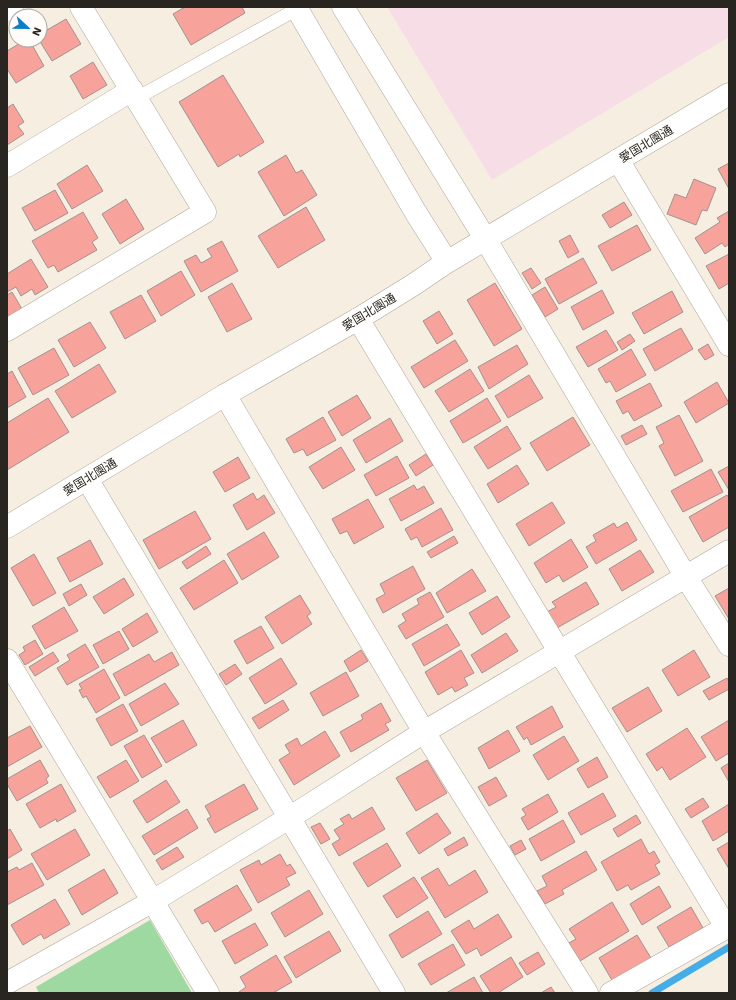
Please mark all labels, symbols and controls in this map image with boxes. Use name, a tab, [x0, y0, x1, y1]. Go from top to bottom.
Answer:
north arrow	[8, 8, 48, 48]
text: N	[29, 25, 44, 38]
street label: 愛国北園通	[617, 123, 675, 165]
street label: 愛国北園通	[340, 291, 398, 333]
street label: 愛国北園通	[61, 456, 119, 498]

